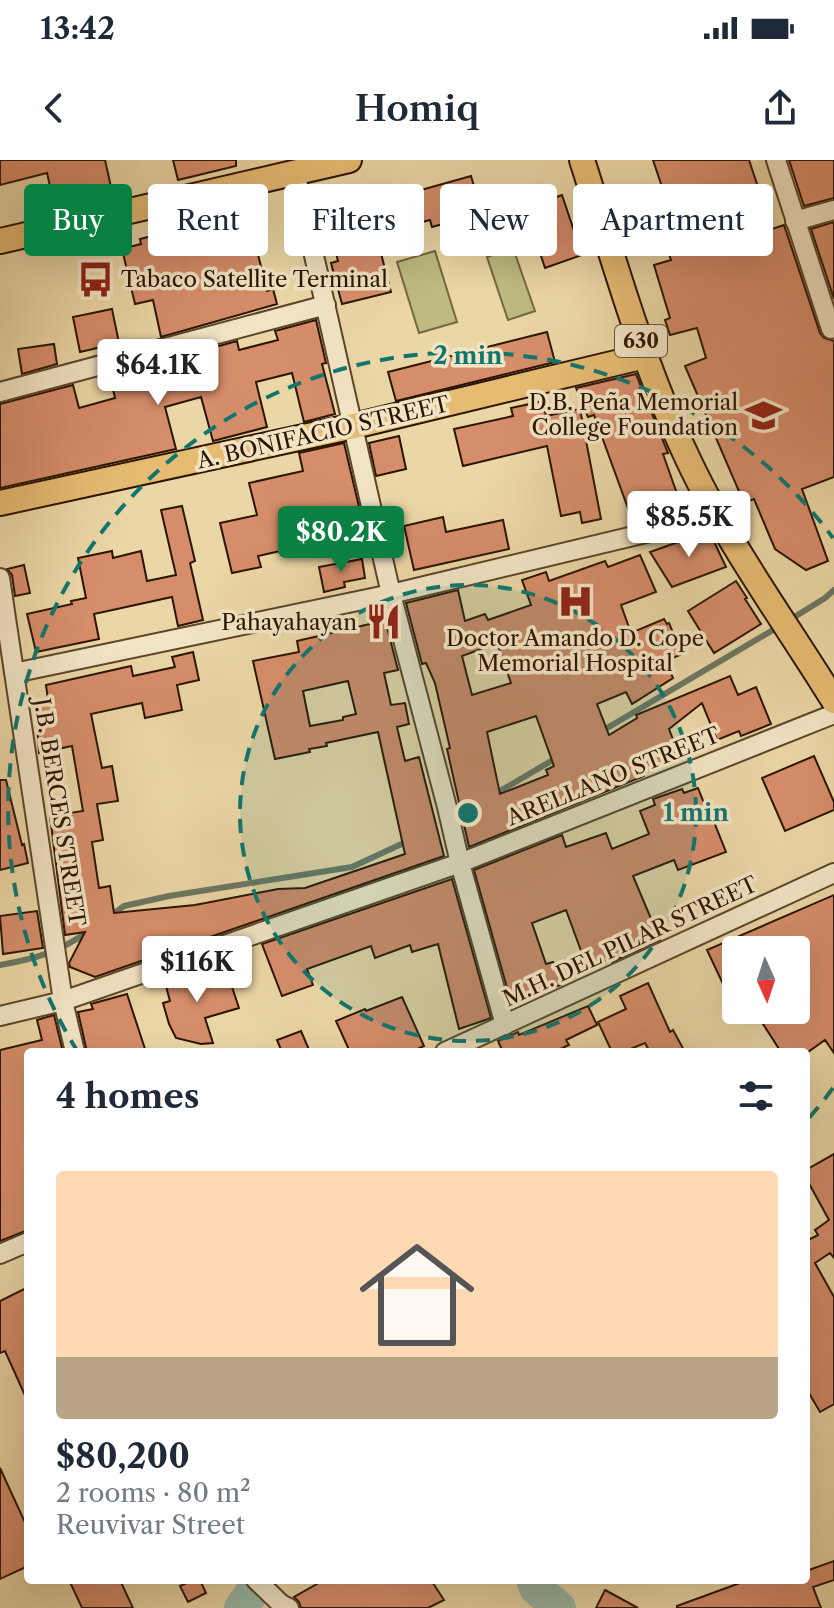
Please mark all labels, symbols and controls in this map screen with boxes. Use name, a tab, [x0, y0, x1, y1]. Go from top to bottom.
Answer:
text: 13:42	[40, 10, 115, 47]
icon: back	[32, 86, 76, 130]
text: Homiq	[355, 86, 479, 130]
icon: share	[758, 86, 802, 130]
chip: Buy	[24, 184, 132, 256]
chip: Rent	[148, 184, 268, 256]
chip: Filters	[284, 184, 424, 256]
chip: New	[440, 184, 557, 256]
chip: Apartment	[573, 184, 773, 256]
bus stop icon: Tabaco Satellite Terminal	[76, 260, 114, 298]
place label: Tabaco Satellite Terminal	[121, 266, 388, 293]
road number: 630	[615, 325, 667, 357]
pin: $64.1K	[93, 339, 223, 407]
text: 2 min	[433, 341, 503, 370]
text: $64.1K	[115, 349, 201, 381]
place label: D.B. Peña Memorial College Foundation	[529, 389, 738, 441]
street label: A. BONIFACIO STREET	[193, 390, 452, 475]
school or university icon: D.B. Peña Memorial College Foundation	[745, 396, 783, 434]
pin: $85.5K	[624, 491, 754, 559]
text: $85.5K	[645, 501, 733, 533]
pin: $80.2K	[276, 506, 406, 574]
text: $80.2K	[296, 516, 386, 548]
hospital icon: Doctor Amando D. Cope Memorial Hospital	[556, 583, 594, 621]
restaurant icon: Pahayahayan	[364, 603, 402, 641]
place label: Pahayahayan	[221, 609, 357, 636]
place label: Doctor Amando D. Cope Memorial Hospital	[446, 625, 704, 677]
street label: J.B. BERCES STREET	[28, 693, 91, 929]
street label: ARELLANO STREET	[502, 721, 724, 832]
text: 1 min	[663, 798, 729, 827]
centre of rings	[454, 799, 482, 827]
street label: M.H. DEL PILAR STREET	[499, 870, 762, 1012]
pin: $116K	[141, 936, 253, 1004]
north arrow	[722, 936, 810, 1024]
map controls	[722, 936, 810, 1024]
text: $116K	[160, 946, 234, 978]
icon: filters	[734, 1074, 778, 1118]
text: 4 homes	[56, 1075, 200, 1117]
icon: home	[345, 1223, 489, 1367]
text: $80,200	[56, 1435, 190, 1477]
text: 2 rooms · 80 m²	[56, 1477, 251, 1509]
text: Reuvivar Street	[56, 1509, 245, 1541]

